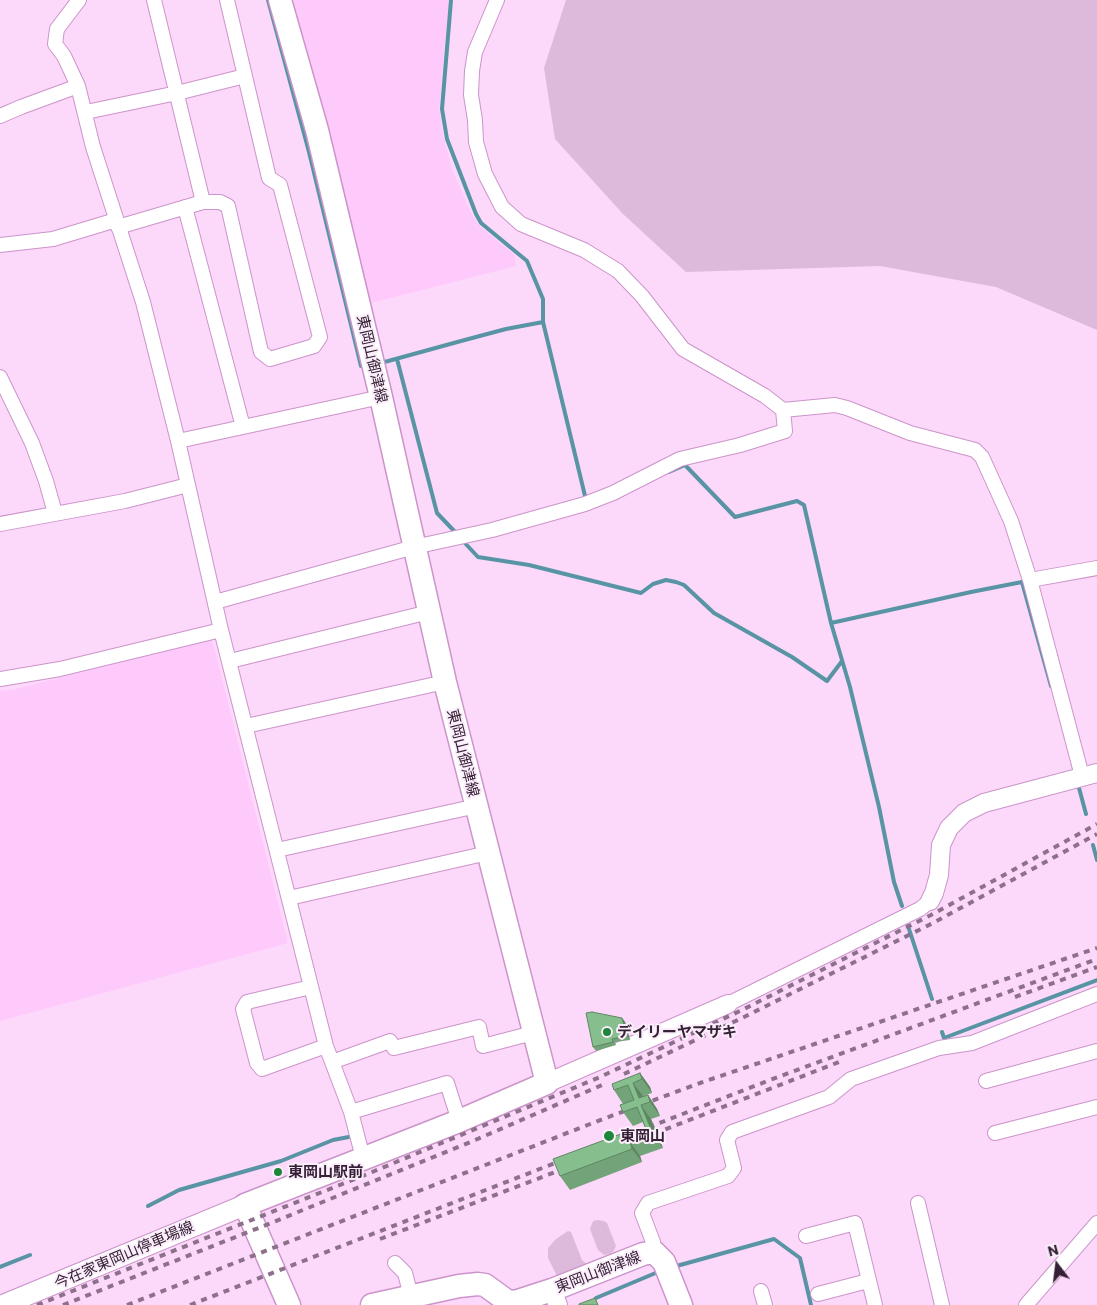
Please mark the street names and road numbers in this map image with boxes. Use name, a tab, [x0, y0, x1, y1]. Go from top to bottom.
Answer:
street label: 東岡山御津線	[353, 313, 391, 405]
street label: 東岡山御津線	[443, 707, 483, 799]
street label: 今在家東岡山停車場線	[51, 1217, 197, 1293]
street label: 東岡山御津線	[553, 1247, 643, 1297]

